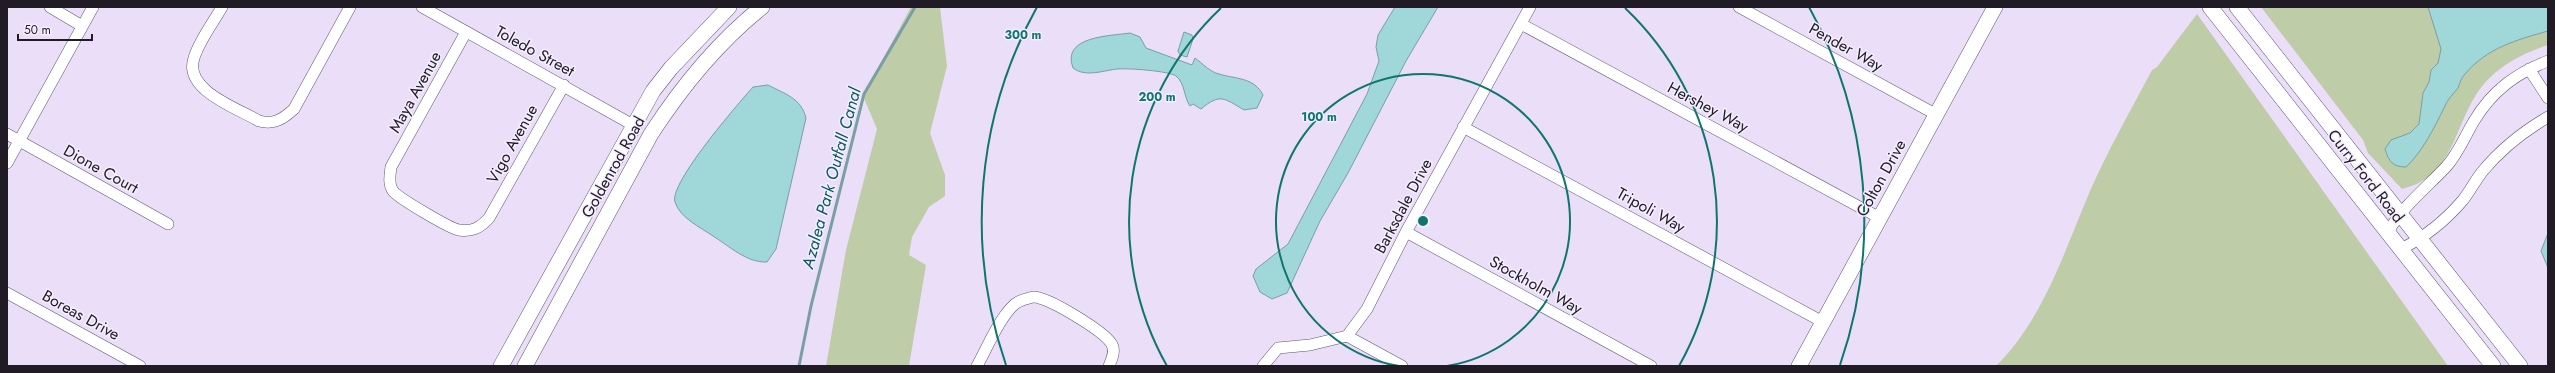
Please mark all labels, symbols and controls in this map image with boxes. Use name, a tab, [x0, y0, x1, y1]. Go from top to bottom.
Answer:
scale bar	[18, 16, 92, 42]
street label: Pender Way	[1805, 17, 1888, 77]
street label: Toledo Street	[491, 20, 579, 82]
text: 50 m	[24, 21, 51, 39]
text: 300 m	[1005, 26, 1042, 44]
street label: Maya Avenue	[383, 47, 447, 137]
street label: Hershey Way	[1663, 76, 1753, 138]
water label: Azalea Park Outfall Canal	[795, 84, 867, 272]
text: 200 m	[1138, 88, 1176, 106]
street label: Vigo Avenue	[481, 100, 543, 188]
text: 100 m	[1301, 108, 1337, 126]
street label: Goldenrod Road	[576, 112, 650, 222]
street label: Curry Ford Road	[2322, 124, 2410, 228]
street label: Colton Drive	[1850, 135, 1912, 221]
street label: Dione Court	[59, 139, 143, 199]
street label: Barksdale Drive	[1368, 154, 1438, 258]
street label: Tripoli Way	[1613, 182, 1690, 239]
centre of rings	[1416, 214, 1430, 228]
street label: Stockholm Way	[1485, 250, 1587, 320]
street label: Boreas Drive	[38, 284, 124, 346]

